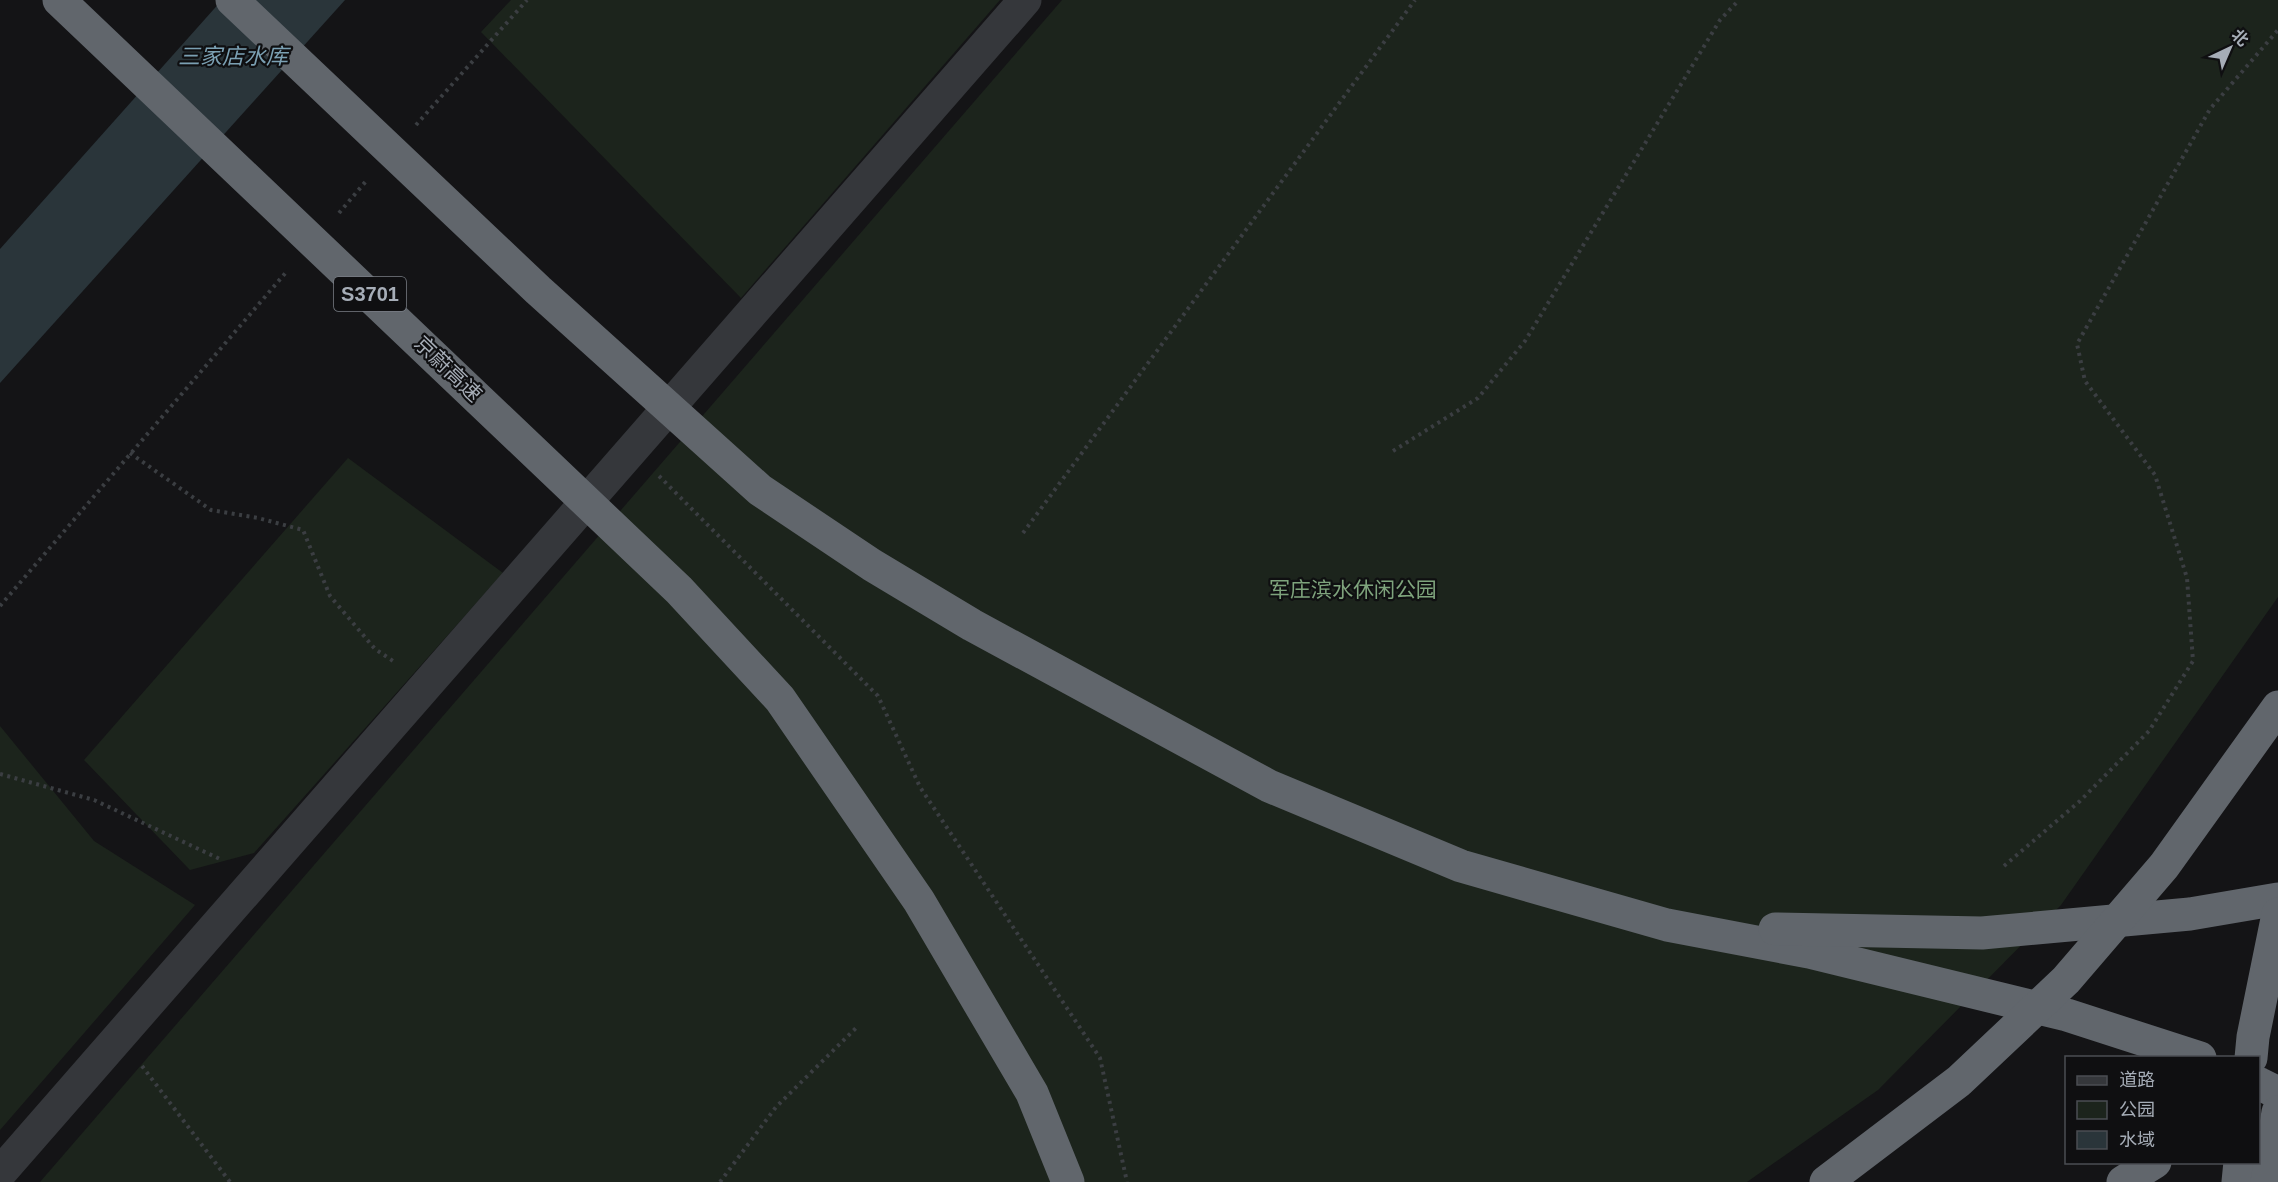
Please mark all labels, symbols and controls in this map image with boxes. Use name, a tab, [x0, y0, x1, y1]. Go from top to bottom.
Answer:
north arrow	[2200, 18, 2260, 78]
text: 北	[2228, 26, 2252, 49]
water label: 三家店水库	[178, 44, 292, 69]
road number: S3701	[334, 277, 406, 311]
street label: 京蔚高速	[410, 331, 487, 406]
park label: 军庄滨水休闲公园	[1269, 578, 1437, 601]
legend	[2065, 1056, 2260, 1164]
text: 道路	[2119, 1070, 2155, 1090]
text: 公园	[2119, 1100, 2155, 1120]
text: 水域	[2119, 1130, 2155, 1150]

